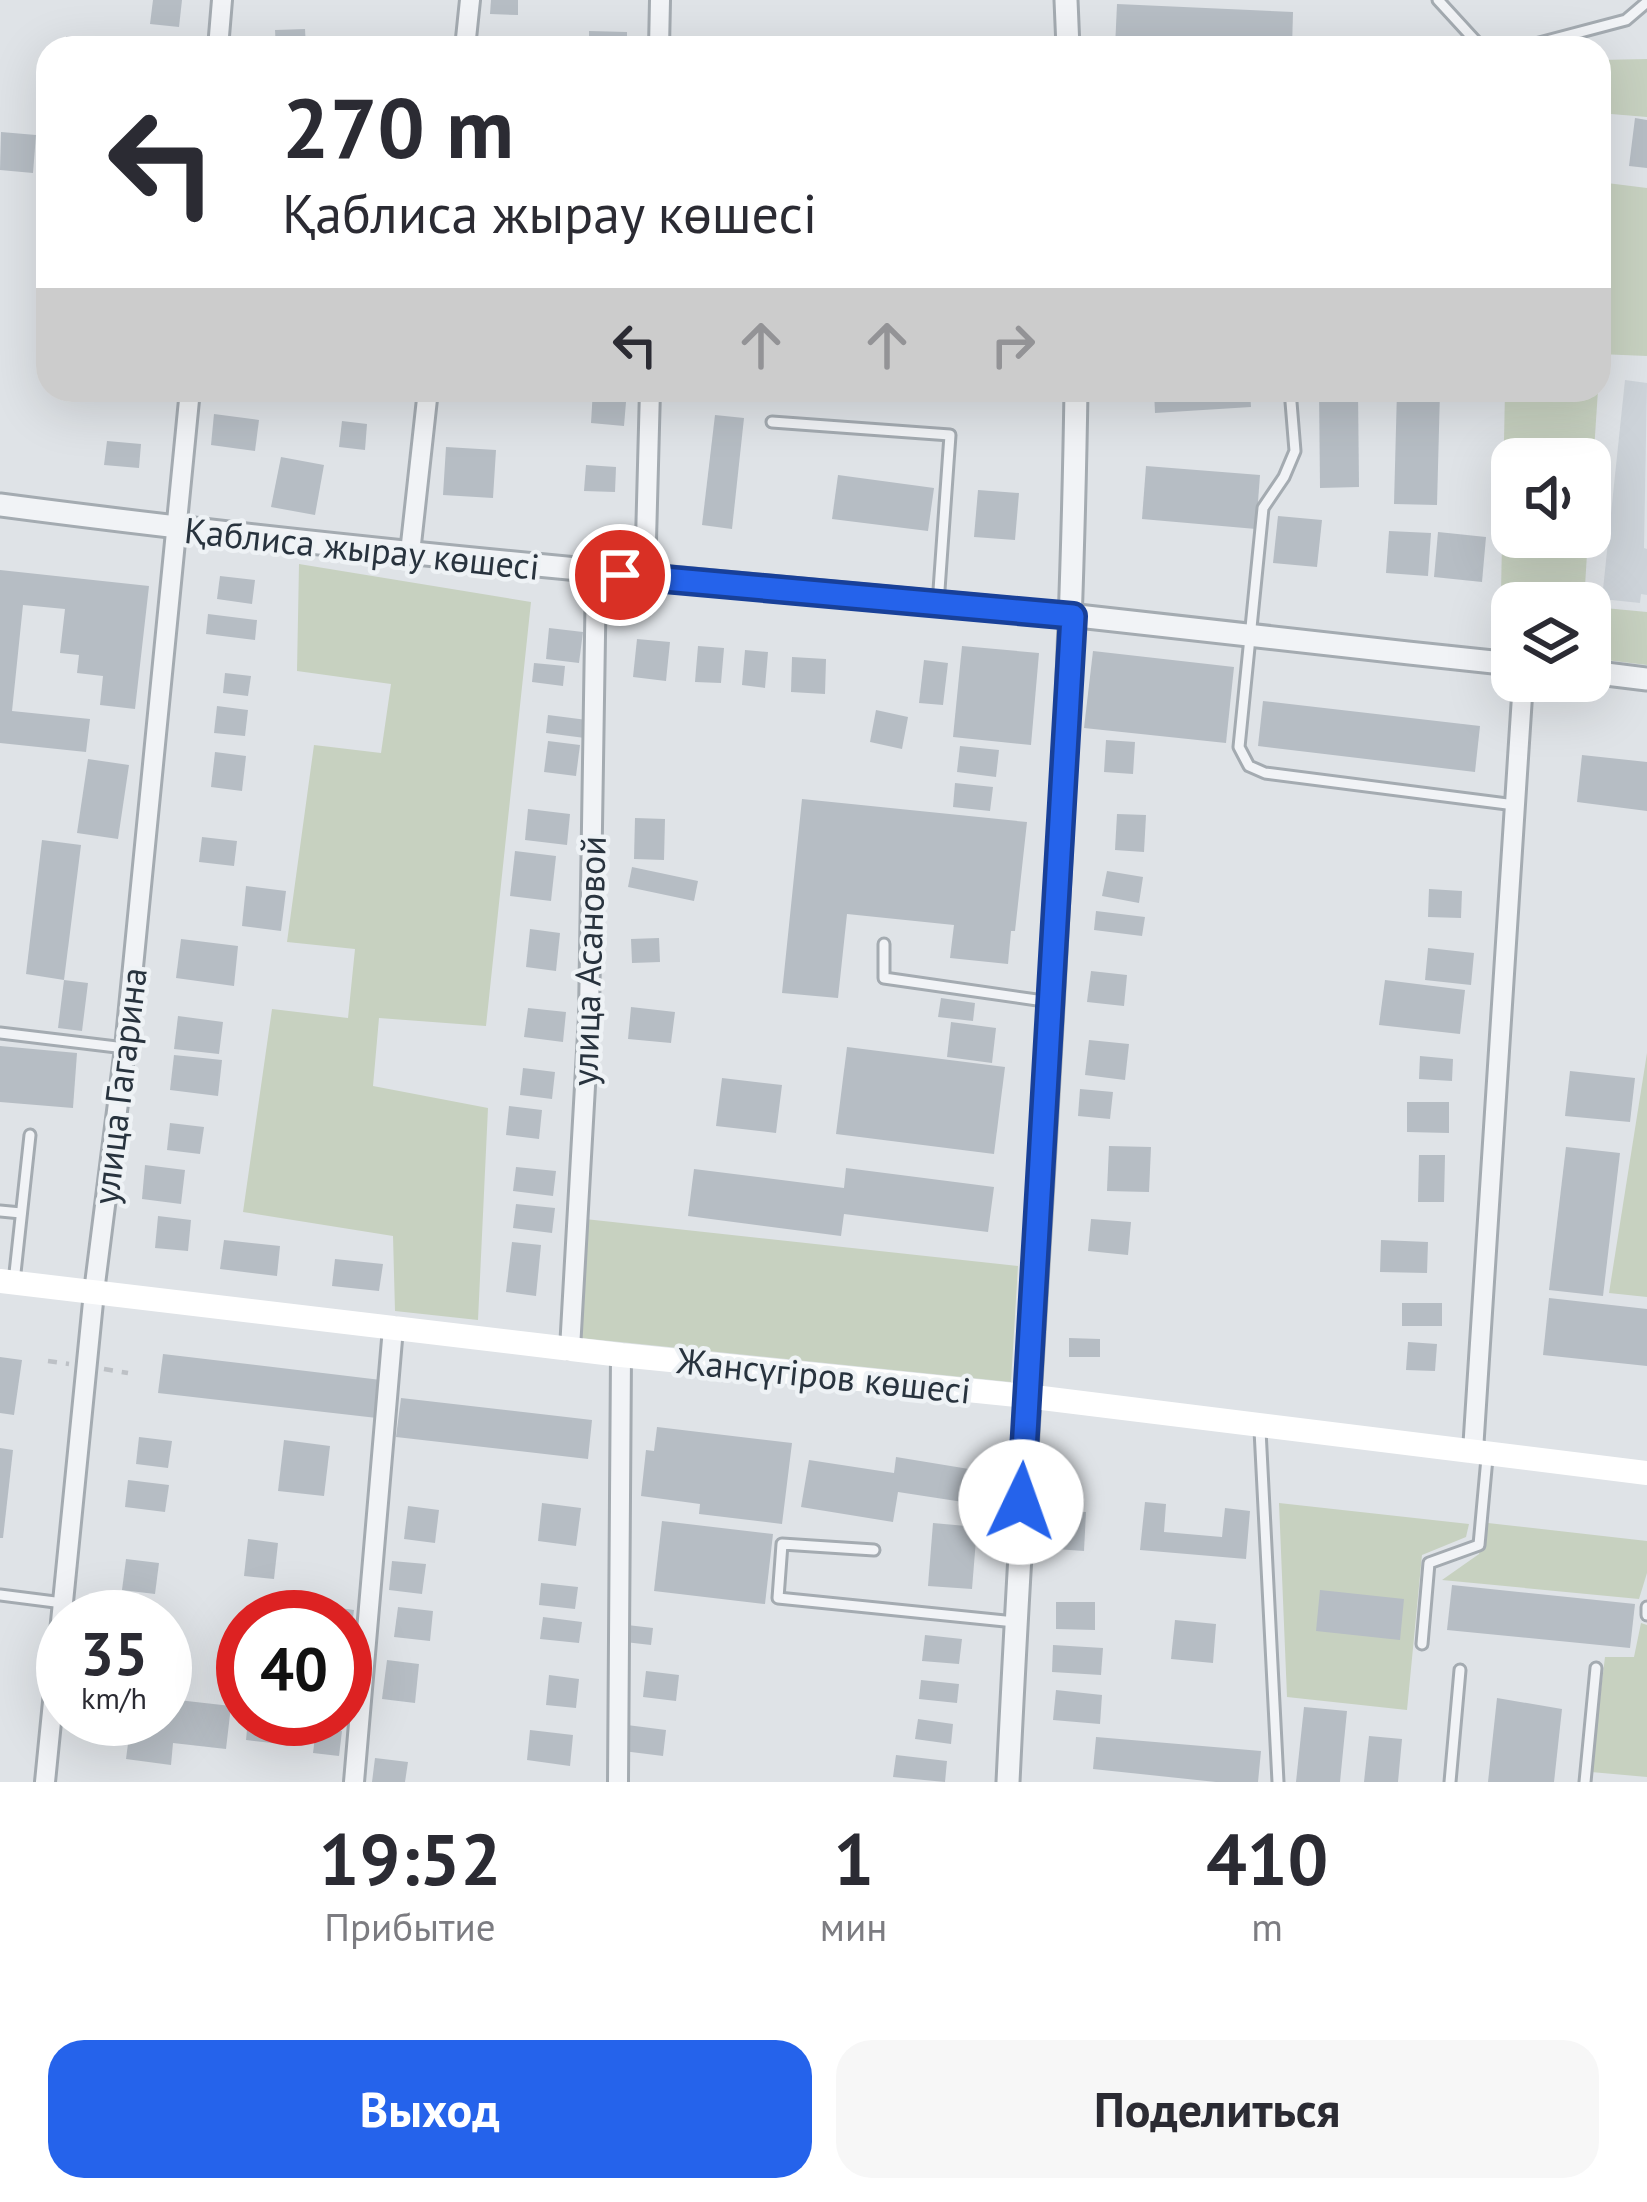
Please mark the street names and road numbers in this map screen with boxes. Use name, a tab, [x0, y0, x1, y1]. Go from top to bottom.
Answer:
street label: Қаблиса жырау көшесі	[182, 506, 542, 590]
street label: улица Асановой	[560, 835, 616, 1087]
street label: улица Гагарина	[81, 965, 157, 1207]
street label: Жансүгіров көшесі	[674, 1336, 973, 1414]

